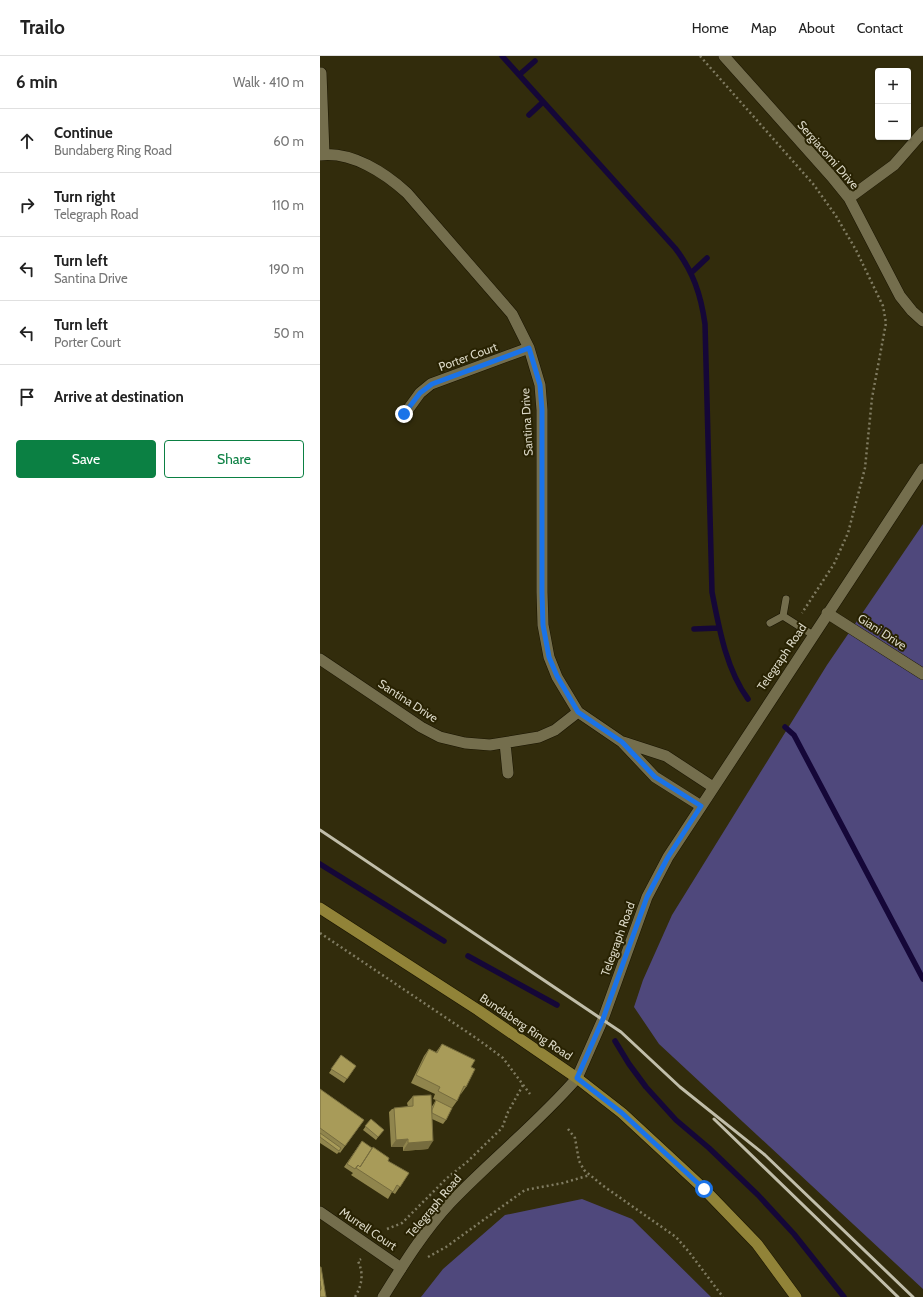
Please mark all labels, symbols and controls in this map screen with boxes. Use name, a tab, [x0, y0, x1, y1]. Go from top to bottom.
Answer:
text: Trailo	[20, 16, 65, 39]
text: Home	[692, 19, 729, 37]
text: Map	[751, 19, 776, 37]
text: About	[798, 19, 835, 37]
text: Contact	[857, 19, 903, 37]
map controls	[875, 68, 911, 140]
button: +	[875, 68, 911, 104]
text: 6 min	[16, 72, 58, 92]
text: Walk · 410 m	[233, 74, 304, 90]
button: −	[875, 104, 911, 140]
street label: Sergiacomi Drive	[794, 117, 862, 192]
text: Continue	[54, 124, 113, 142]
icon: ahead	[16, 130, 38, 152]
text: 60 m	[273, 133, 304, 149]
text: Bundaberg Ring Road	[54, 142, 172, 158]
text: Turn right	[54, 188, 115, 206]
icon: right	[16, 194, 38, 216]
text: 110 m	[272, 197, 304, 213]
text: Telegraph Road	[54, 206, 138, 222]
text: Turn left	[54, 252, 108, 270]
icon: left	[16, 258, 38, 280]
text: 190 m	[269, 261, 304, 277]
text: Santina Drive	[54, 270, 128, 286]
text: Turn left	[54, 316, 108, 334]
icon: left	[16, 322, 38, 344]
text: 50 m	[274, 325, 304, 341]
text: Porter Court	[54, 334, 121, 350]
street label: Porter Court	[436, 339, 499, 374]
icon: arrive	[16, 386, 38, 408]
text: Arrive at destination	[54, 388, 184, 406]
street label: Santina Drive	[517, 388, 536, 456]
route end	[395, 405, 413, 423]
button: Save	[16, 440, 156, 478]
button: Share	[164, 440, 304, 478]
street label: Giani Drive	[855, 610, 909, 653]
street label: Telegraph Road	[754, 620, 810, 693]
street label: Santina Drive	[376, 676, 441, 725]
street label: Telegraph Road	[597, 900, 638, 978]
street label: Bundaberg Ring Road	[477, 990, 576, 1063]
street label: Telegraph Road	[403, 1171, 464, 1240]
route start	[695, 1180, 713, 1198]
street label: Murrell Court	[337, 1204, 400, 1253]

